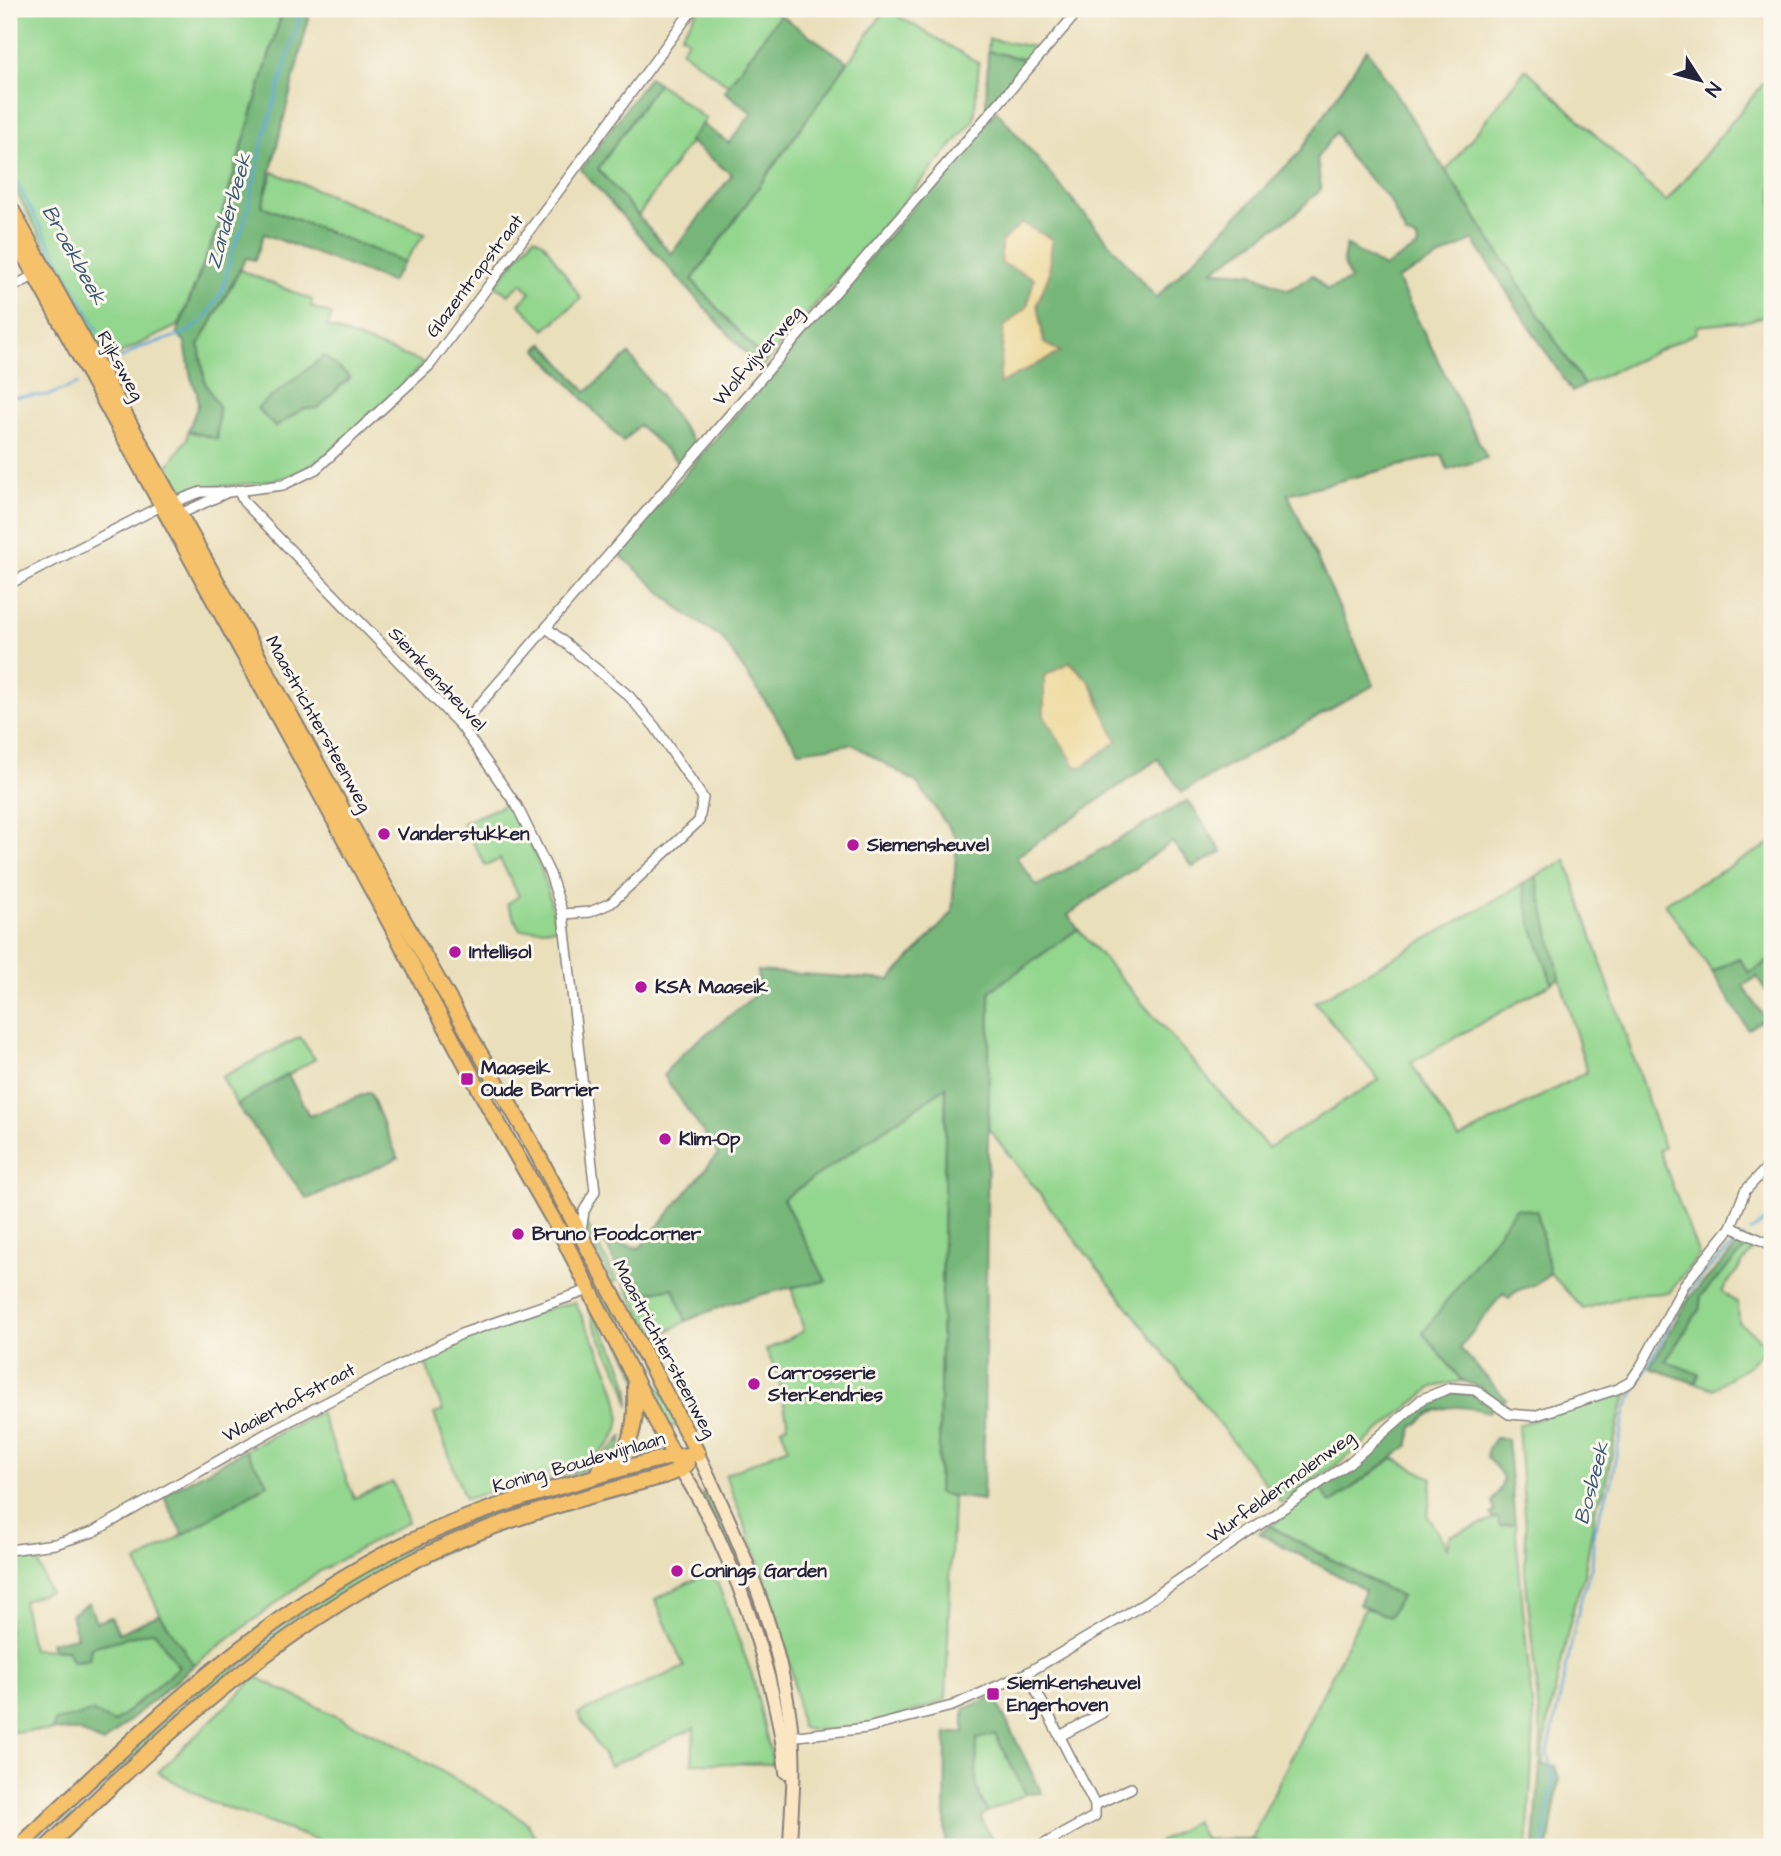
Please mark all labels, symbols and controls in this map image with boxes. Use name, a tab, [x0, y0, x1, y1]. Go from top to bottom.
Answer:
north arrow	[1666, 46, 1736, 116]
text: N	[1698, 76, 1727, 102]
water label: Zanderbeek	[199, 149, 260, 272]
water label: Broekbeek	[35, 200, 114, 311]
street label: Glazentrapstraat	[420, 208, 531, 343]
street label: Wolfvijverweg	[707, 300, 810, 413]
street label: Rijksweg	[89, 326, 150, 407]
street label: Siemkensheuvel	[382, 621, 492, 737]
street label: Maastrichtersteenweg	[257, 631, 378, 818]
place label: Vanderstukken	[397, 821, 530, 848]
marker: Vanderstukken	[376, 826, 392, 842]
place label: Siemensheuvel	[866, 832, 989, 859]
marker: Siemensheuvel	[845, 837, 861, 853]
place label: Intellisol	[469, 939, 531, 966]
marker: Intellisol	[447, 944, 463, 960]
place label: KSA Maaseik	[655, 974, 768, 1001]
marker: KSA Maaseik	[633, 979, 649, 995]
place label: Maaseik Oude Barrier	[481, 1055, 599, 1104]
marker: Maaseik Oude Barrier	[459, 1071, 475, 1087]
place label: Klim-Op	[679, 1126, 741, 1153]
marker: Klim-Op	[657, 1131, 673, 1147]
place label: Bruno Foodcorner	[532, 1221, 702, 1248]
marker: Bruno Foodcorner	[510, 1226, 526, 1242]
street label: Maastrichtersteenweg	[605, 1255, 723, 1443]
street label: Waaierhofstraat	[218, 1356, 360, 1449]
place label: Carrosserie Sterkendries	[767, 1360, 883, 1409]
marker: Carrosserie Sterkendries	[746, 1376, 762, 1392]
street label: Wurfeldermolenweg	[1202, 1424, 1361, 1551]
street label: Koning Boudewijnlaan	[490, 1425, 669, 1502]
water label: Bosbeek	[1567, 1437, 1617, 1528]
place label: Conings Garden	[691, 1558, 827, 1586]
marker: Conings Garden	[669, 1563, 685, 1579]
place label: Siemkensheuvel Engerhoven	[1006, 1670, 1141, 1720]
marker: Siemkensheuvel Engerhoven	[985, 1686, 1001, 1702]

